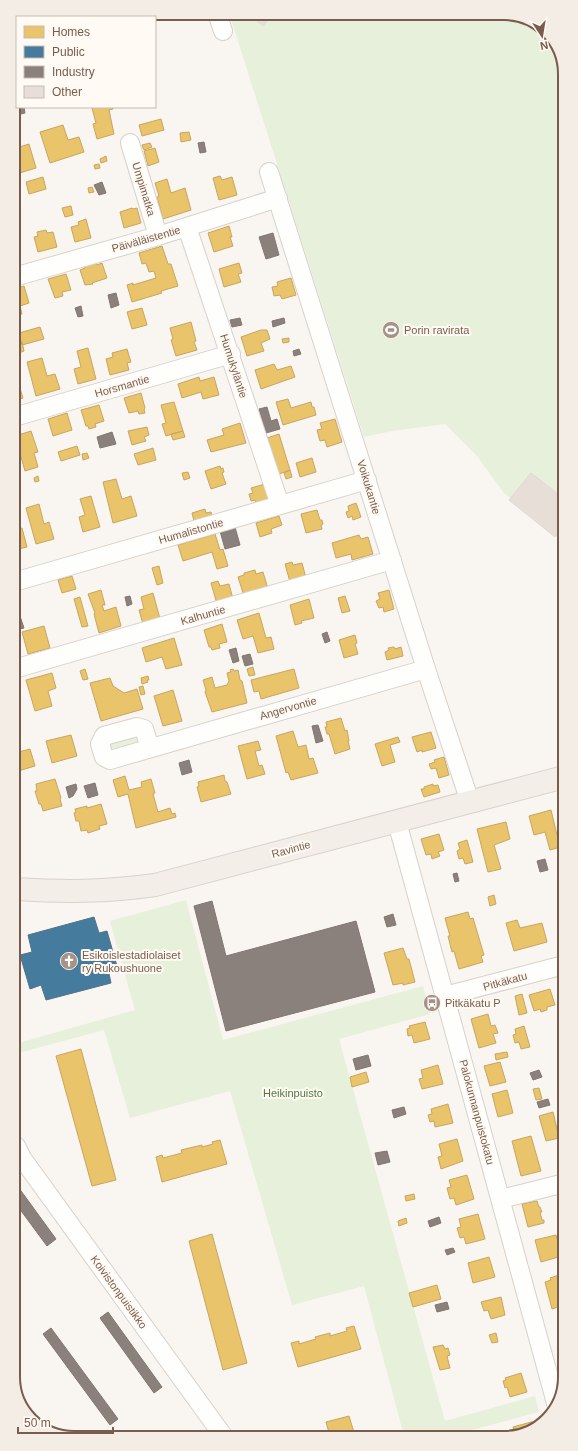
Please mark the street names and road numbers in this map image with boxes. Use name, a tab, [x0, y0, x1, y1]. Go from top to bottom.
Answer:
street label: Umpimatka	[130, 161, 158, 218]
street label: Päiväläistentie	[110, 223, 182, 255]
street label: Humukyläntie	[218, 332, 250, 400]
street label: Horsmantie	[93, 372, 151, 400]
street label: Voikukantie	[355, 458, 383, 516]
street label: Humalistontie	[157, 516, 225, 546]
street label: Kalhuntie	[179, 603, 227, 627]
street label: Angervontie	[258, 694, 318, 722]
street label: Ravintie	[270, 838, 312, 860]
street label: Pitkäkatu	[482, 969, 528, 993]
street label: Palokunnanpuistokatu	[457, 1058, 497, 1166]
street label: Koivistonpuistikko	[88, 1253, 150, 1331]

